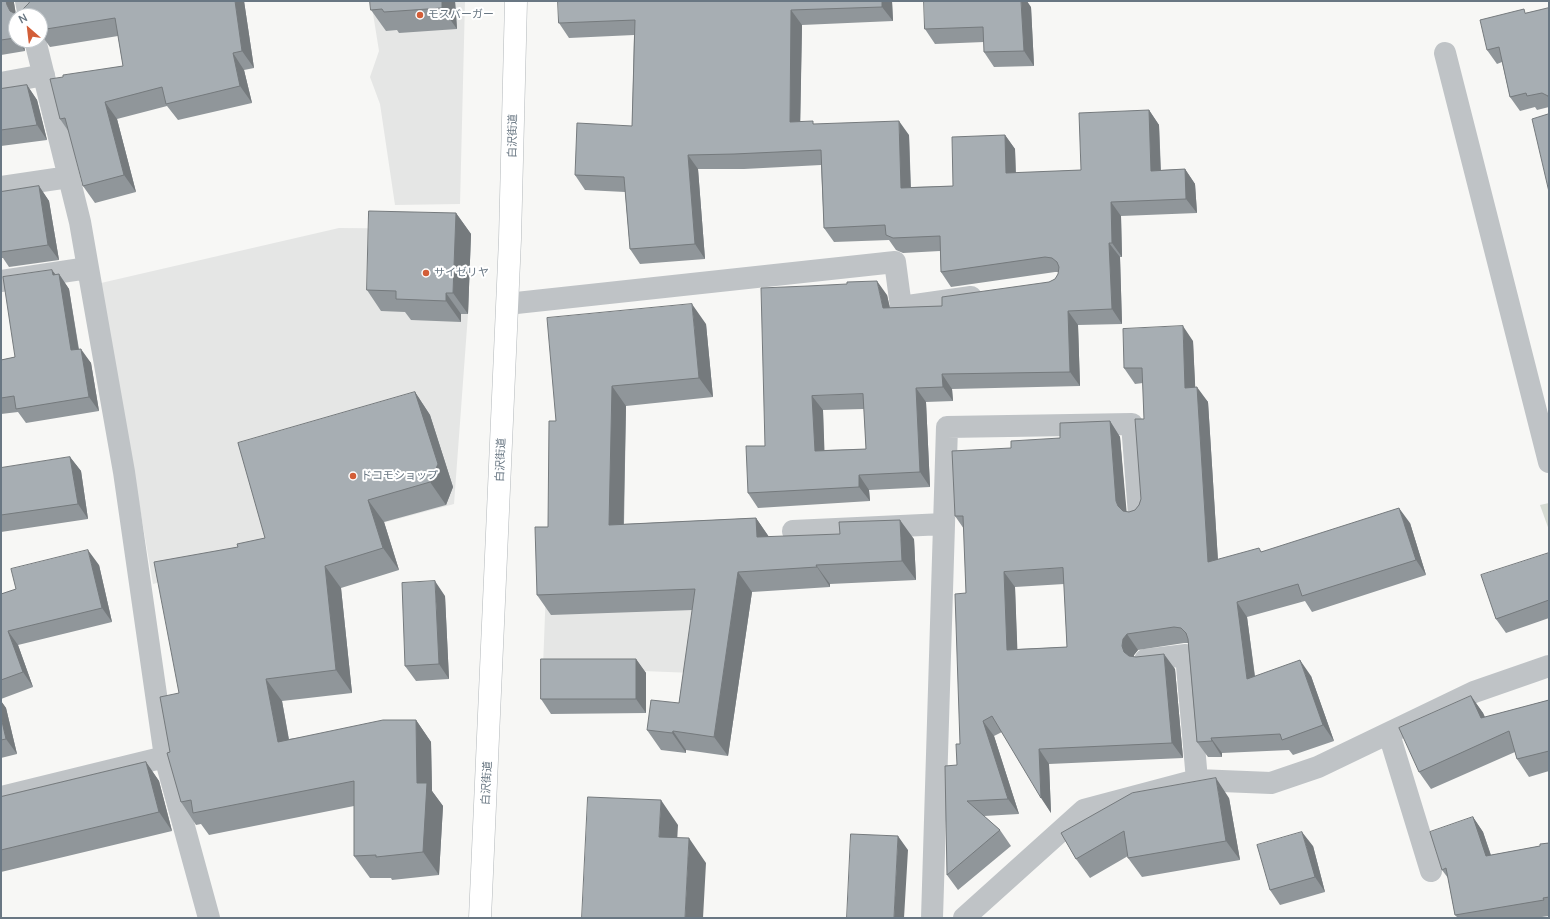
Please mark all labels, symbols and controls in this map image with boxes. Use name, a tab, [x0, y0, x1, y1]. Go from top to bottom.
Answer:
north arrow	[8, 8, 48, 48]
place label: モスバーガー	[428, 8, 494, 22]
text: N	[16, 9, 30, 26]
marker: モスバーガー	[415, 10, 425, 20]
street label: 白沢街道	[506, 114, 520, 158]
place label: サイゼリヤ	[434, 266, 489, 280]
marker: サイゼリヤ	[421, 268, 431, 278]
street label: 白沢街道	[494, 438, 508, 482]
place label: ドコモショップ	[361, 469, 438, 483]
marker: ドコモショップ	[348, 471, 358, 481]
street label: 白沢街道	[479, 761, 495, 805]

